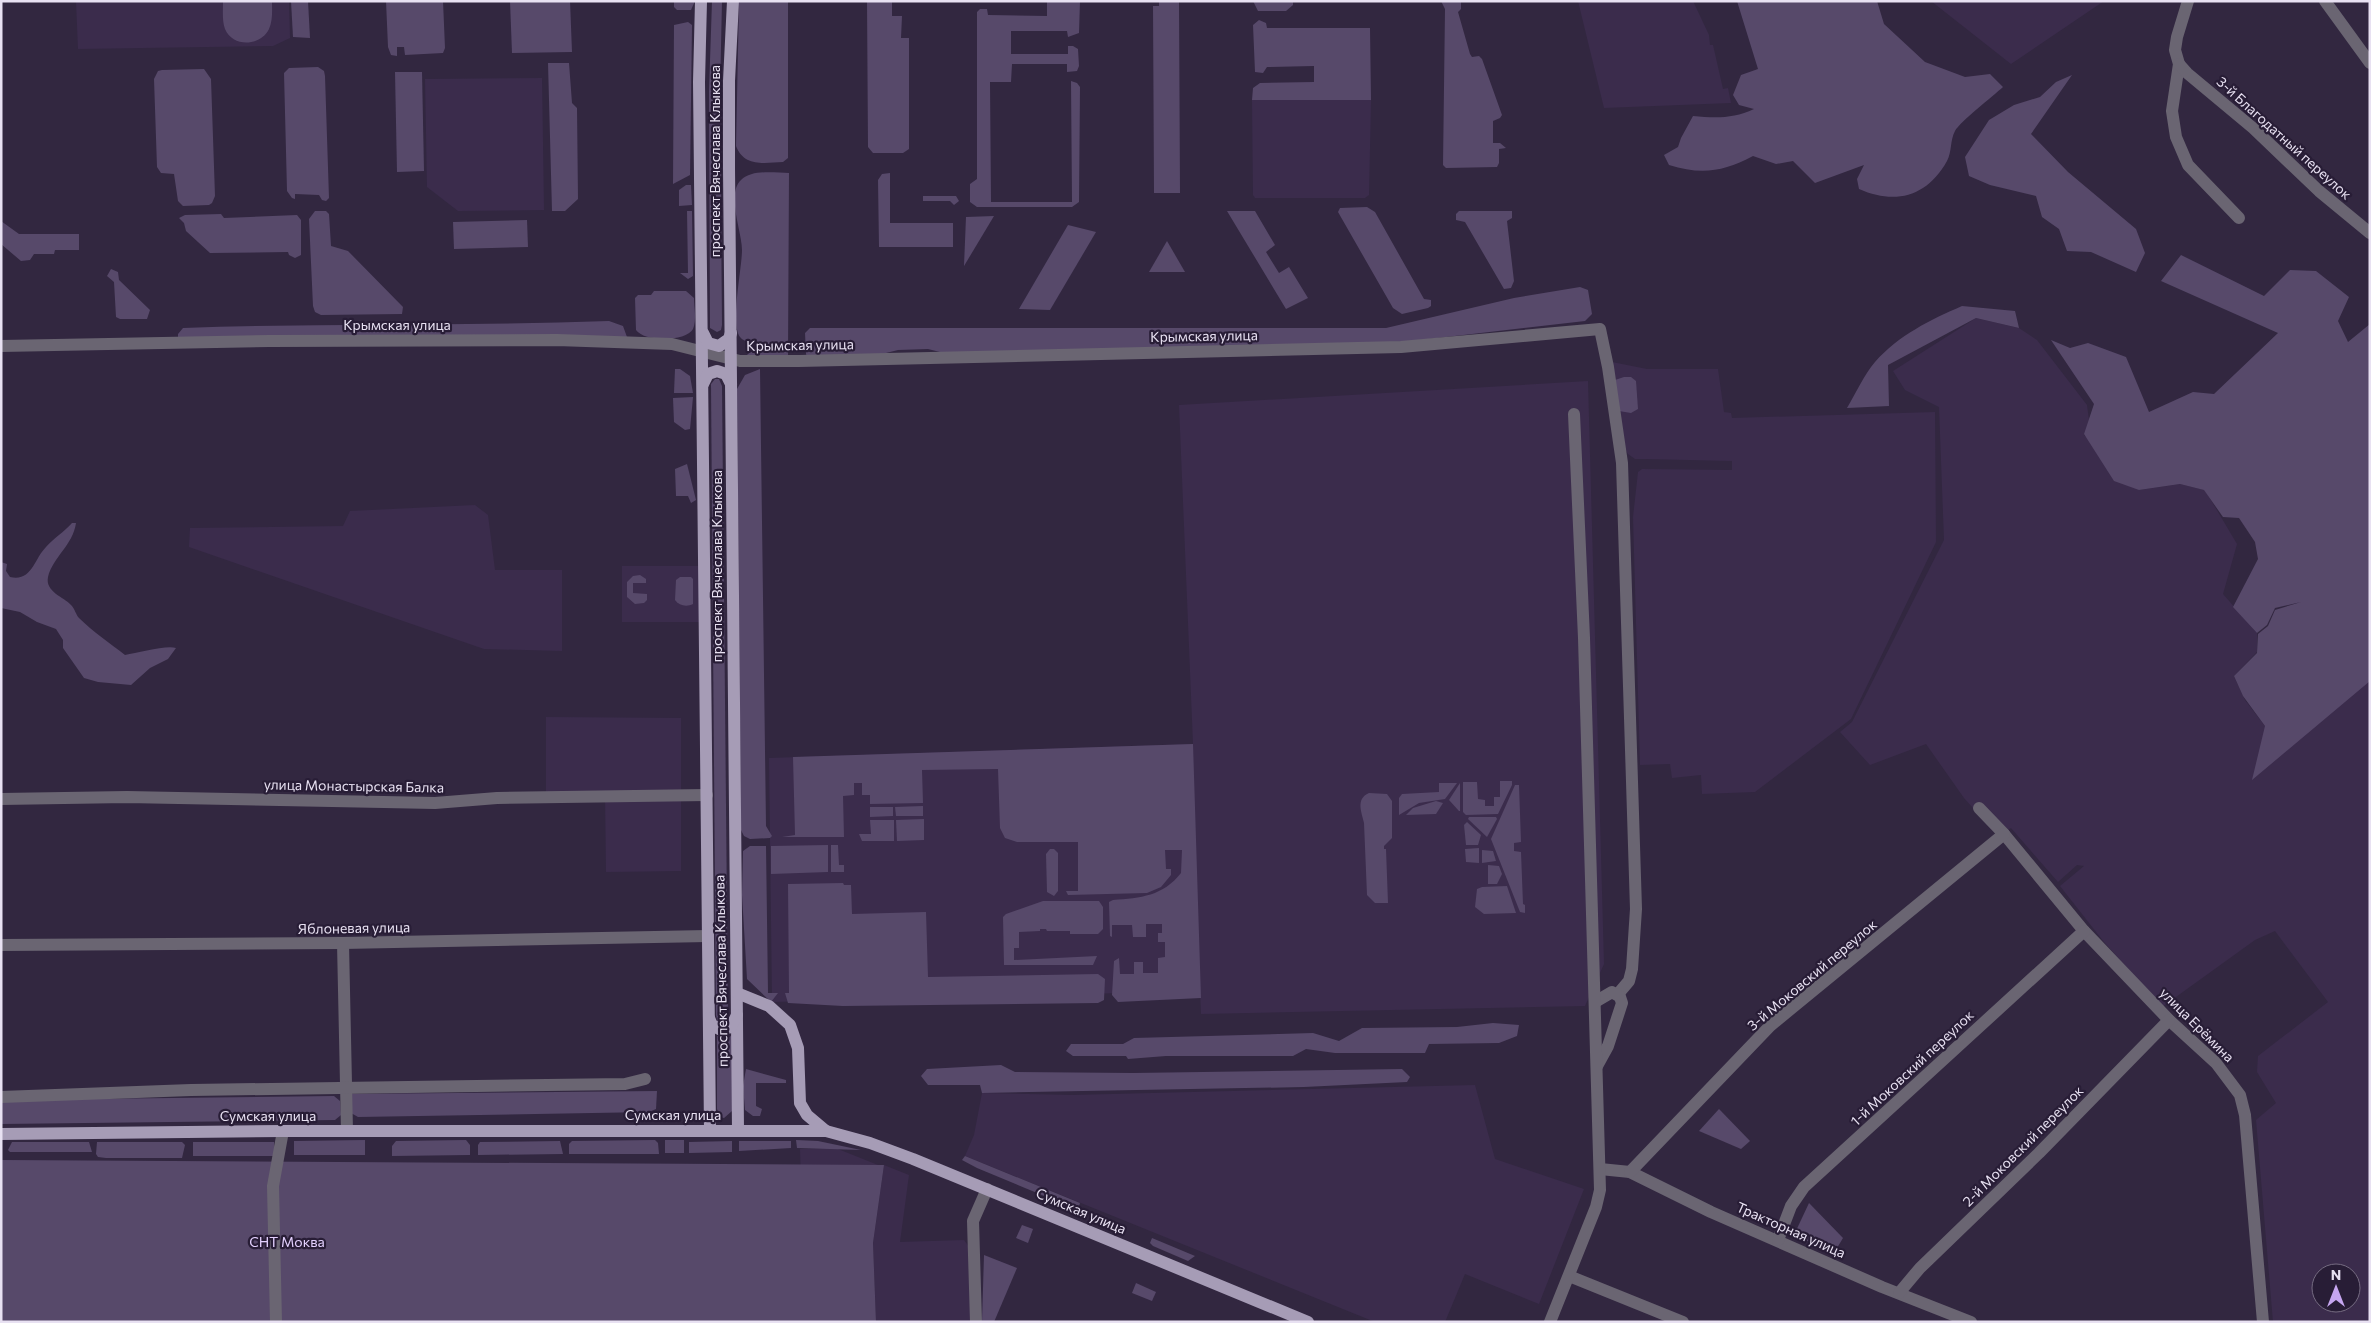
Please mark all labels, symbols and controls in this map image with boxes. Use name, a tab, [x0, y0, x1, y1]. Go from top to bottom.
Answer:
street label: проспект Вячеслава Клыкова	[706, 65, 723, 257]
street label: 3-й Благодатный переулок	[2213, 73, 2356, 203]
street label: Крымская улица	[343, 316, 451, 333]
street label: Крымская улица	[1150, 326, 1258, 345]
street label: Крымская улица	[746, 335, 854, 354]
street label: проспект Вячеслава Клыкова	[708, 470, 725, 662]
street label: улица Монастырская Балка	[264, 775, 444, 796]
street label: проспект Вячеслава Клыкова	[710, 875, 731, 1067]
street label: 3-й Моковский переулок	[1743, 915, 1880, 1034]
street label: Яблоневая улица	[298, 918, 410, 937]
street label: улица Ерёмина	[2157, 984, 2238, 1065]
street label: 1-й Моковский переулок	[1847, 1006, 1977, 1129]
street label: 2-й Моковский переулок	[1959, 1081, 2087, 1210]
street label: Сумская улица	[625, 1106, 721, 1123]
street label: Сумская улица	[220, 1107, 316, 1124]
street label: Сумская улица	[1033, 1184, 1129, 1237]
street label: Тракторная улица	[1734, 1198, 1848, 1261]
park label: СНТ Моква	[249, 1233, 325, 1250]
north arrow	[2311, 1263, 2361, 1313]
text: N	[2331, 1266, 2341, 1283]

